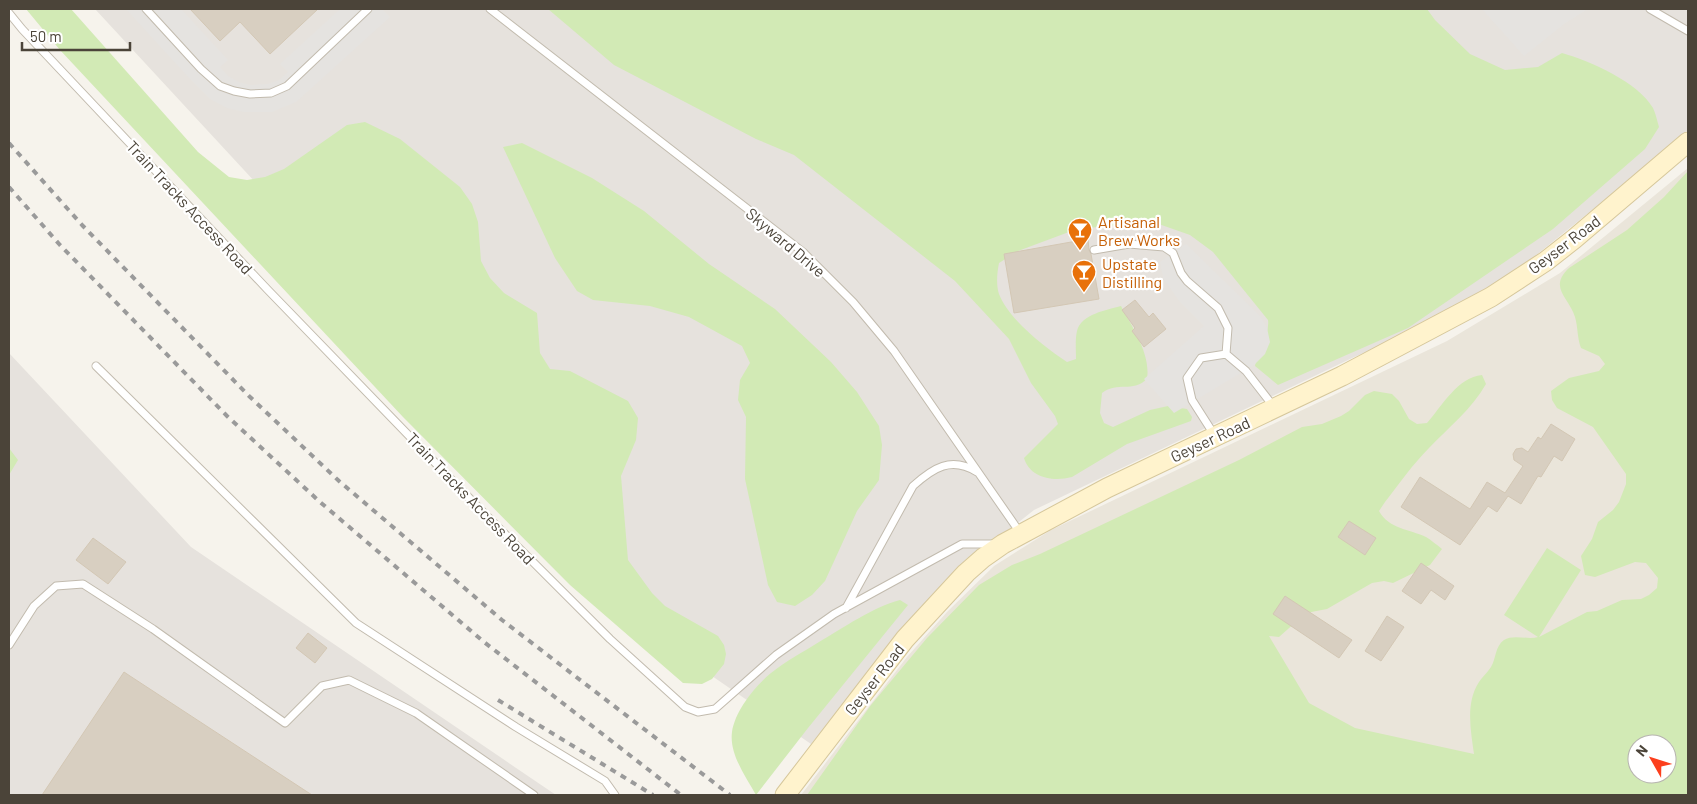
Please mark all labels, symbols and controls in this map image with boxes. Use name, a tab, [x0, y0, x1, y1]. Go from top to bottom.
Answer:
scale bar	[22, 20, 130, 52]
text: 50 m	[30, 27, 62, 45]
street label: Train Tracks Access Road	[123, 136, 257, 278]
street label: Skyward Drive	[743, 203, 829, 281]
street label: Geyser Road	[1524, 211, 1604, 277]
place label: Artisanal Brew Works	[1098, 212, 1180, 249]
bar icon: Artisanal Brew Works	[1067, 217, 1093, 251]
place label: Upstate Distilling	[1102, 254, 1162, 291]
bar icon: Upstate Distilling	[1071, 259, 1097, 293]
street label: Geyser Road	[1167, 412, 1253, 466]
street label: Train Tracks Access Road	[403, 428, 539, 568]
street label: Geyser Road	[840, 639, 908, 719]
north arrow	[1627, 734, 1677, 784]
text: N	[1632, 742, 1651, 759]

